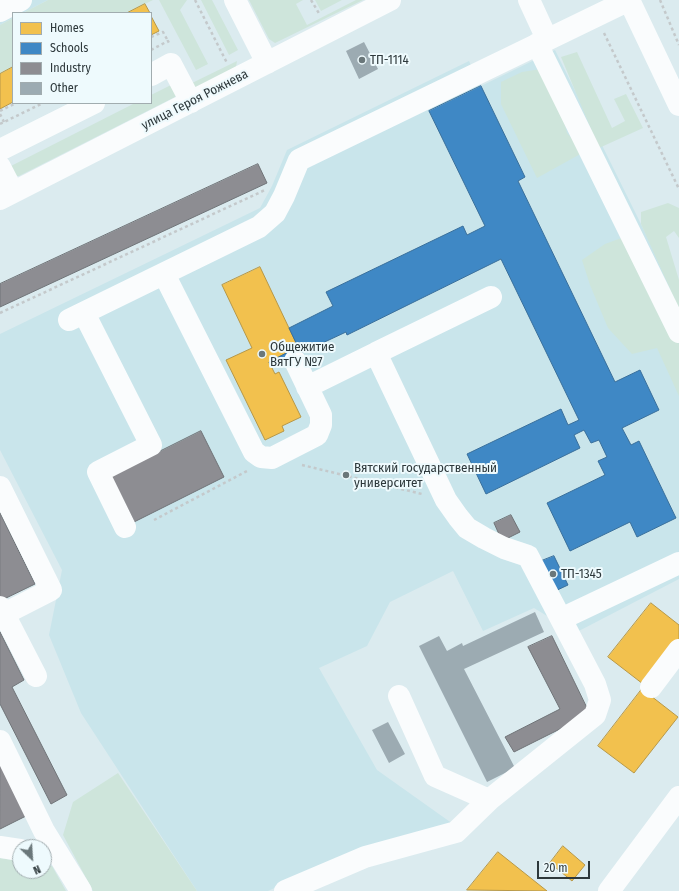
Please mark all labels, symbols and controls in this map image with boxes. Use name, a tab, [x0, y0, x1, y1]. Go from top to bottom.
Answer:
legend	[12, 12, 152, 104]
text: Homes	[50, 21, 84, 35]
text: Schools	[50, 41, 88, 55]
place label: ТП-1114	[370, 52, 409, 68]
marker: ТП-1114	[357, 55, 367, 65]
text: Industry	[50, 61, 91, 75]
street label: улица Героя Рожнева	[139, 66, 251, 134]
text: Other	[50, 81, 78, 95]
place label: Общежитие ВятГУ №7	[270, 339, 334, 370]
marker: Общежитие ВятГУ №7	[257, 349, 267, 359]
place label: Вятский государственный университет	[354, 460, 497, 491]
marker: Вятский государственный университет	[341, 470, 351, 480]
place label: ТП-1345	[561, 566, 602, 582]
marker: ТП-1345	[548, 569, 558, 579]
north arrow	[12, 839, 52, 879]
scale bar	[539, 853, 592, 879]
text: 20 m	[544, 861, 568, 875]
text: N	[31, 862, 43, 877]

